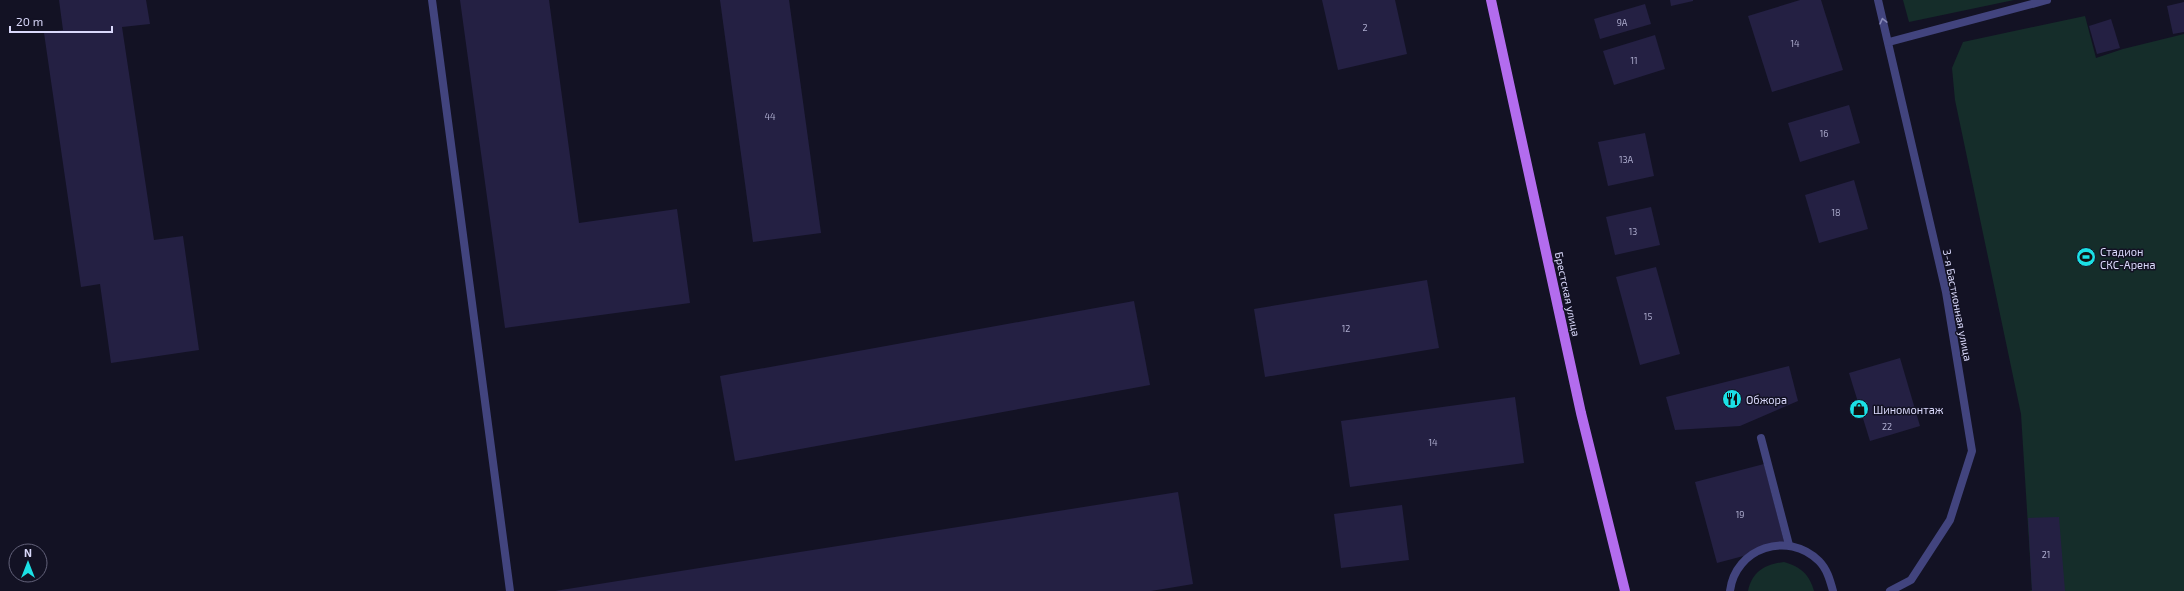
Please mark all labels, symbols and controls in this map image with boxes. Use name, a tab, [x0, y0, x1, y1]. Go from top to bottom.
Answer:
scale bar	[10, 8, 112, 34]
text: 20 m	[16, 14, 43, 28]
house number: 9А	[1617, 17, 1628, 28]
one-way arrow	[1880, 18, 1888, 24]
house number: 2	[1362, 22, 1368, 33]
house number: 14	[1790, 38, 1800, 49]
house number: 11	[1630, 55, 1638, 66]
house number: 44	[764, 111, 776, 122]
house number: 16	[1820, 128, 1828, 139]
house number: 13А	[1619, 154, 1633, 165]
house number: 18	[1831, 207, 1841, 218]
house number: 13	[1629, 226, 1637, 237]
place label: Стадион СКС-Арена	[2100, 245, 2156, 271]
sports icon: Стадион СКС-Арена	[2075, 246, 2097, 268]
street label: 3-я Бастионная улица	[1940, 248, 1975, 362]
street label: Брестская улица	[1552, 250, 1583, 338]
house number: 15	[1644, 311, 1652, 322]
house number: 12	[1342, 323, 1350, 334]
restaurant icon: Обжора	[1721, 388, 1743, 410]
place label: Обжора	[1746, 393, 1787, 406]
shop icon: Шиномонтаж	[1848, 398, 1870, 420]
place label: Шиномонтаж	[1873, 403, 1944, 416]
house number: 22	[1882, 421, 1892, 432]
house number: 14	[1428, 437, 1438, 448]
house number: 19	[1736, 509, 1744, 520]
north arrow	[8, 543, 48, 583]
text: N	[24, 546, 32, 559]
house number: 21	[2042, 549, 2050, 560]

